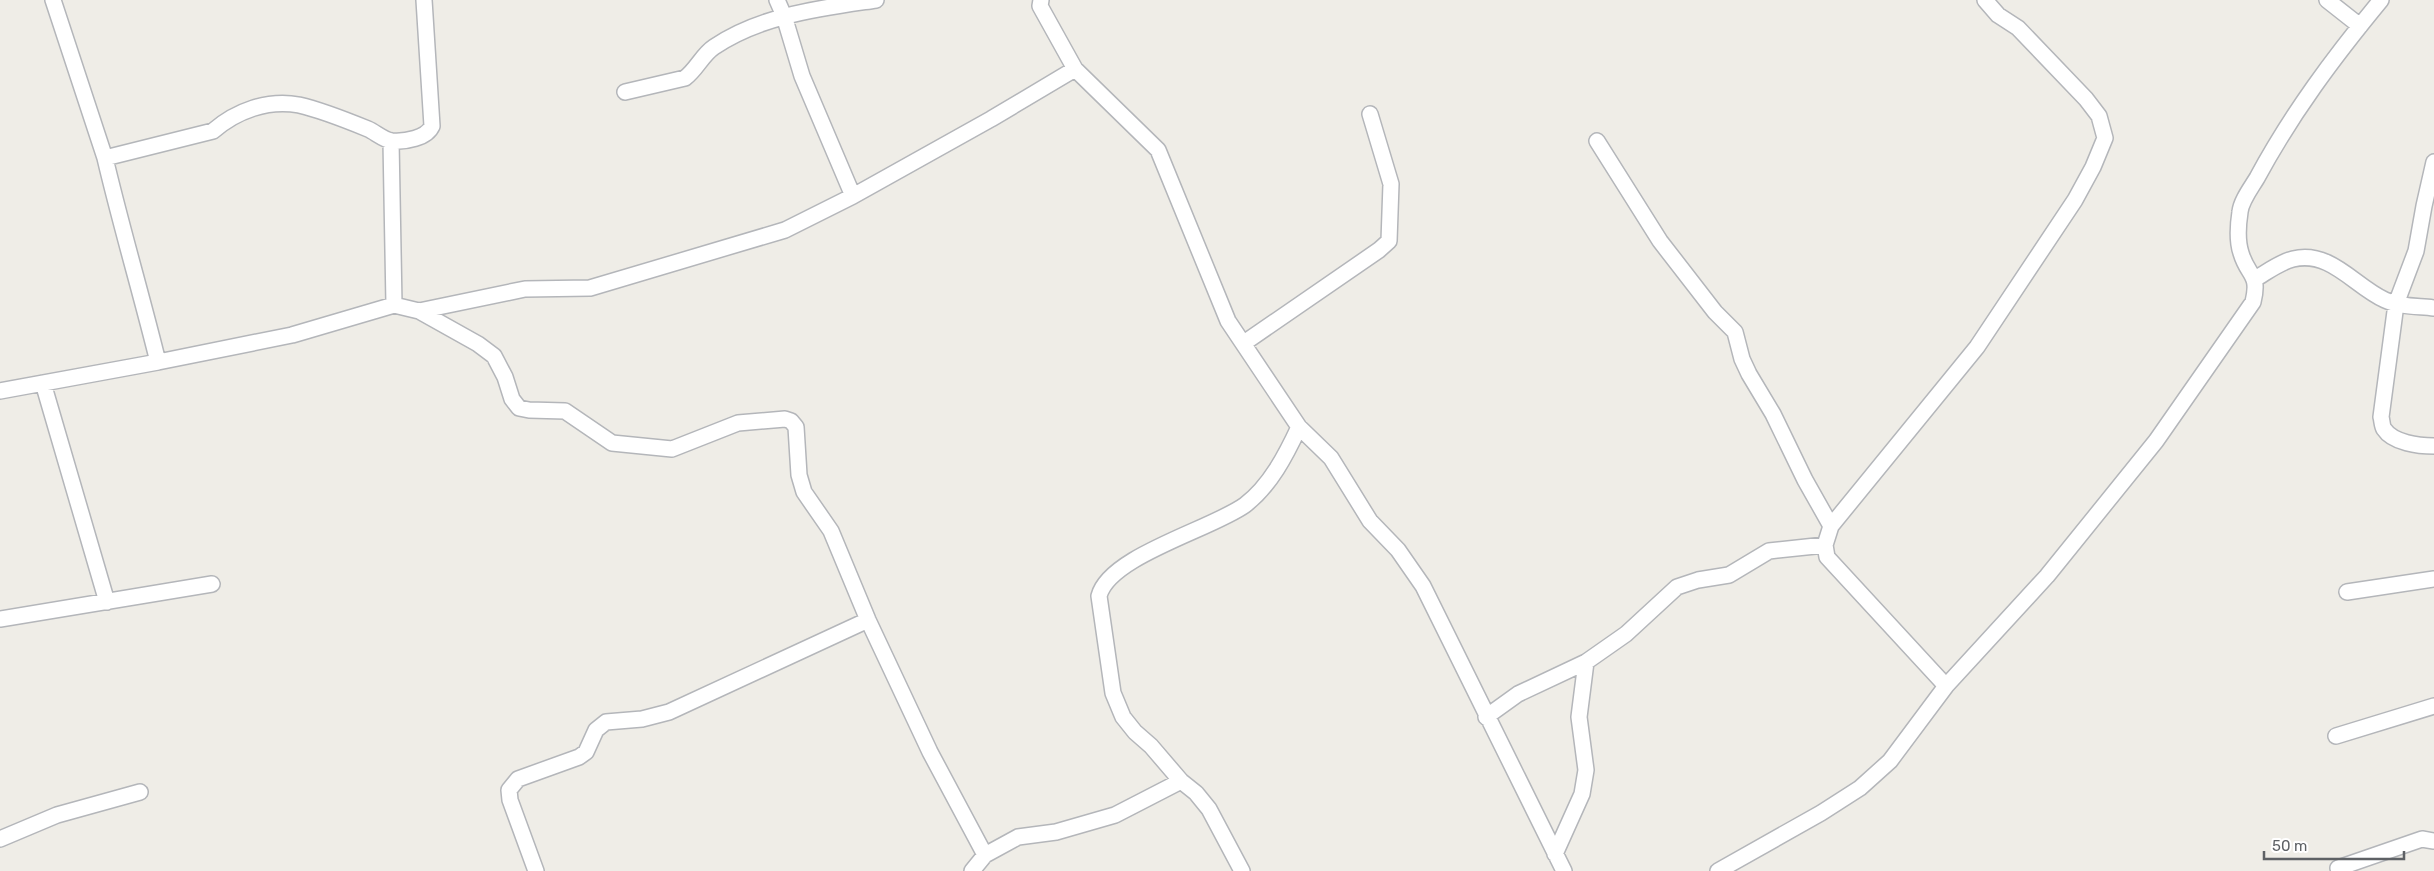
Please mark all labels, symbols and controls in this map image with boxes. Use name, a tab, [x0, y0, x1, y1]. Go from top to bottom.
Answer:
scale bar	[2264, 828, 2404, 860]
text: 50 m	[2272, 837, 2307, 855]

